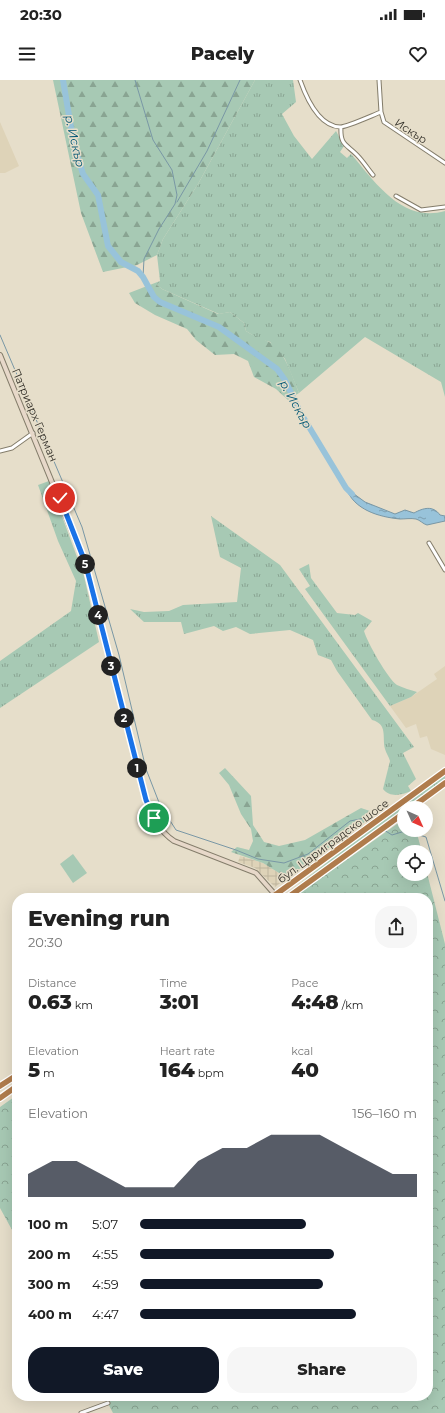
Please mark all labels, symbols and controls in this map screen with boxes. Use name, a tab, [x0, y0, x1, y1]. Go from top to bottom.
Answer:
text: 20:30	[20, 5, 62, 24]
icon: menu	[16, 43, 38, 65]
text: Pacely	[191, 43, 254, 65]
icon: heart	[407, 43, 429, 65]
water label: р. Искър	[62, 113, 88, 169]
street label: Искър	[392, 115, 430, 147]
street label: Патриарх Герман	[9, 366, 61, 464]
water label: р. Искър	[277, 377, 315, 431]
pin	[43, 481, 77, 515]
icon: check	[49, 487, 71, 509]
pin: 5	[75, 554, 95, 574]
text: 5	[82, 557, 88, 571]
pin: 4	[88, 605, 108, 625]
text: 4	[94, 608, 102, 622]
pin: 3	[101, 656, 121, 676]
text: 3	[108, 659, 114, 673]
pin: 2	[114, 708, 134, 728]
text: 2	[121, 711, 127, 725]
pin: 1	[127, 758, 147, 778]
text: 1	[135, 761, 139, 775]
street label: бул. Цариградско шосе	[275, 796, 392, 886]
pin	[137, 801, 171, 835]
north arrow	[397, 801, 433, 837]
map controls	[397, 801, 433, 881]
icon: arrive	[143, 807, 165, 829]
button: locate	[397, 845, 433, 881]
text: Evening run	[28, 905, 170, 932]
button: share	[375, 906, 417, 948]
text: 20:30	[28, 934, 63, 950]
text: Distance	[28, 976, 76, 990]
text: Time	[160, 976, 187, 990]
text: Pace	[291, 976, 318, 990]
text: 0.63	[28, 990, 72, 1014]
text: 3:01	[160, 990, 199, 1014]
text: 4:48	[291, 990, 339, 1014]
text: km	[72, 998, 93, 1012]
text: /km	[339, 998, 364, 1012]
text: Elevation	[28, 1044, 79, 1058]
text: Heart rate	[160, 1044, 215, 1058]
text: kcal	[291, 1044, 313, 1058]
text: 5	[28, 1058, 40, 1082]
text: 164	[160, 1058, 195, 1082]
text: 40	[291, 1058, 319, 1082]
text: m	[40, 1066, 55, 1080]
text: bpm	[195, 1066, 224, 1080]
text: Elevation	[28, 1105, 88, 1121]
text: 156–160 m	[352, 1105, 417, 1121]
text: 100 m	[28, 1216, 68, 1232]
text: 5:07	[92, 1216, 118, 1232]
text: 200 m	[28, 1246, 71, 1262]
text: 4:55	[92, 1246, 118, 1262]
text: 300 m	[28, 1276, 71, 1292]
text: 4:59	[92, 1276, 119, 1292]
text: 400 m	[28, 1306, 72, 1322]
text: 4:47	[92, 1306, 119, 1322]
button: Save	[28, 1347, 219, 1393]
button: Share	[227, 1347, 417, 1393]

